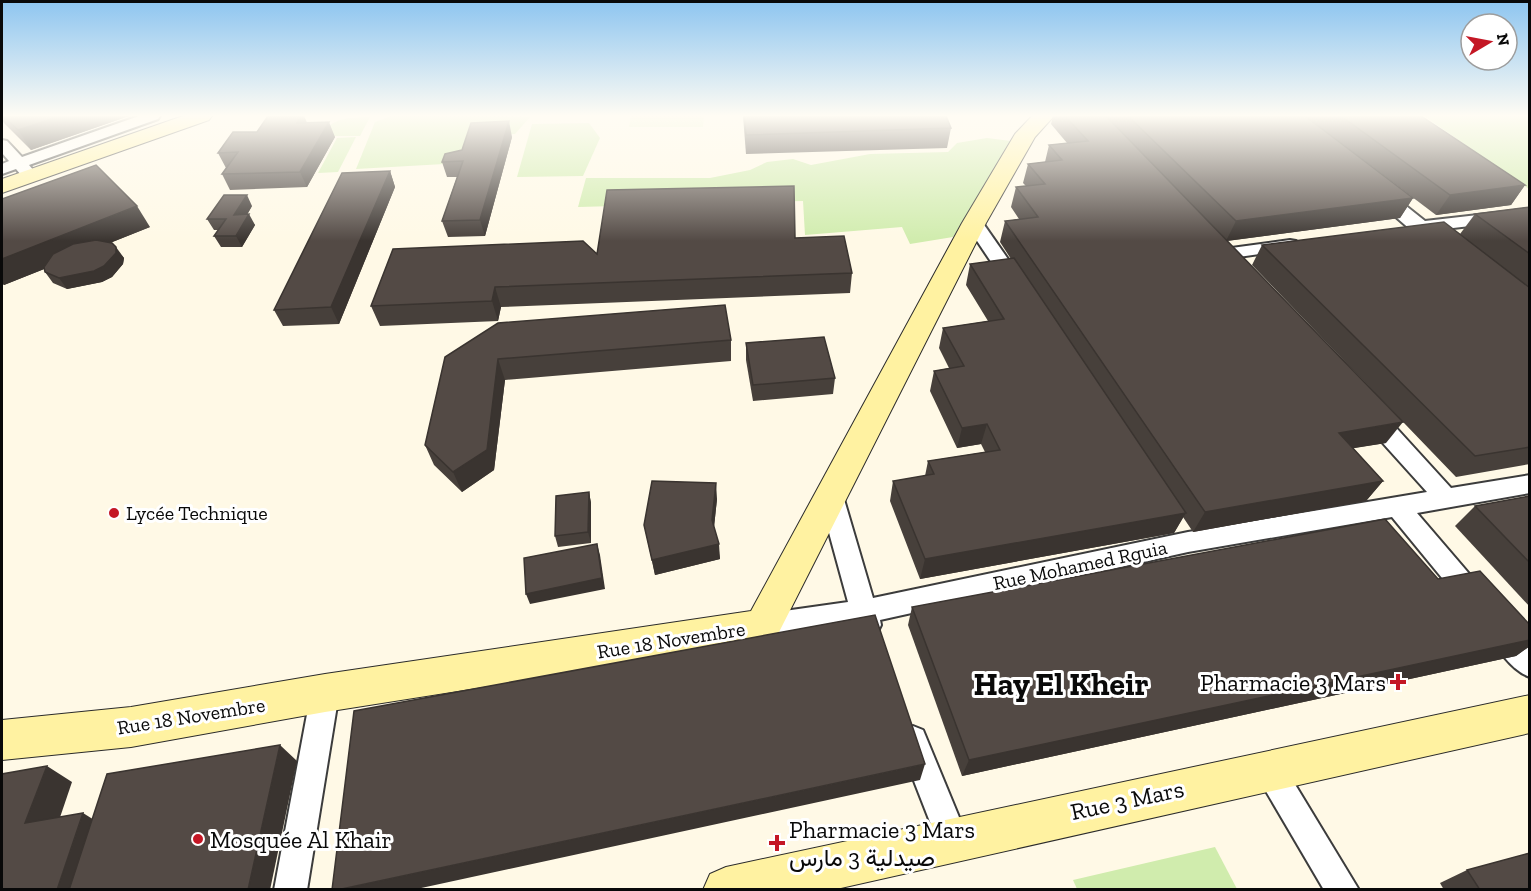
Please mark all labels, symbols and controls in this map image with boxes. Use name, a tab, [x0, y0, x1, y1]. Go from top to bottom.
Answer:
north arrow	[1459, 12, 1519, 72]
text: N	[1493, 32, 1514, 47]
place label: Lycée Technique	[126, 501, 268, 525]
marker: Lycée Technique	[107, 506, 121, 520]
street label: Rue Mohamed Rguia	[991, 535, 1170, 595]
street label: Rue 18 Novembre	[595, 616, 747, 664]
district label: Hay El Kheir	[973, 665, 1149, 703]
place label: Pharmacie 3 Mars	[1200, 668, 1386, 697]
marker: Pharmacie 3 Mars	[1391, 675, 1405, 689]
street label: Rue 18 Novembre	[115, 692, 267, 740]
street label: Rue 3 Mars	[1068, 774, 1186, 826]
place label: Pharmacie 3 Mars صيدلية 3 مارس	[789, 815, 975, 873]
place label: Mosquée Al Khair	[210, 825, 392, 854]
marker: Mosquée Al Khair	[191, 832, 205, 846]
marker: Pharmacie 3 Mars صيدلية 3 مارس	[770, 836, 784, 850]

